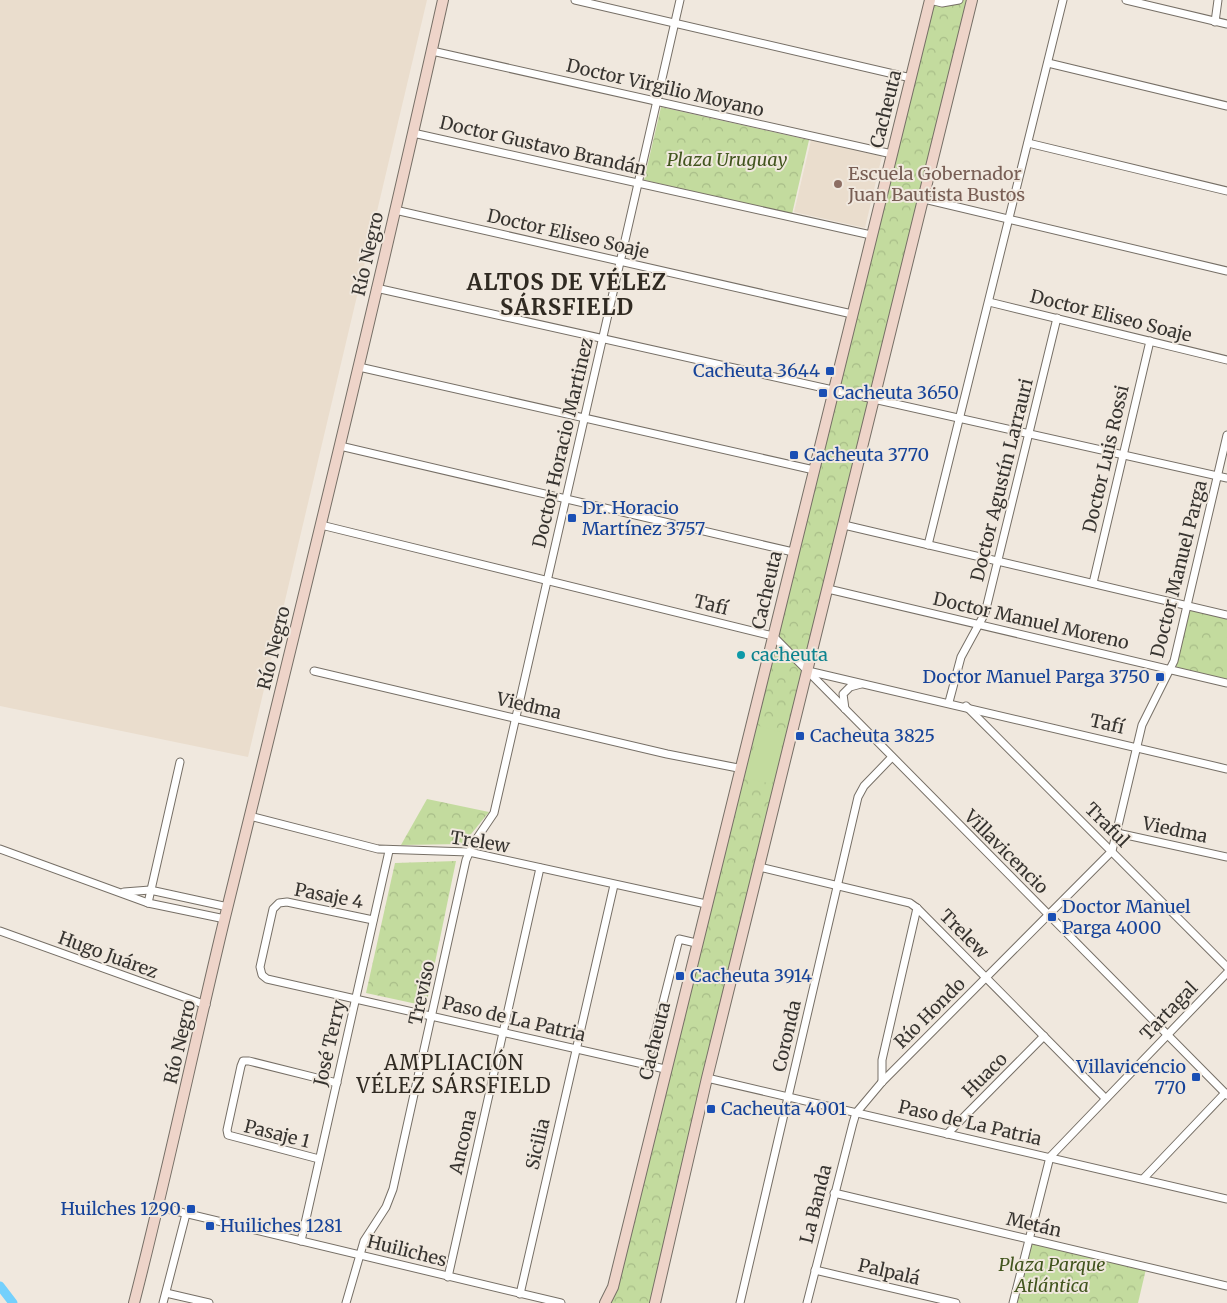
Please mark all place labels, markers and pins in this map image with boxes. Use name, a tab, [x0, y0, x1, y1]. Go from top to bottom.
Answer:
place label: Escuela Gobernador Juan Bautista Bustos	[847, 162, 1025, 206]
marker: Escuela Gobernador Juan Bautista Bustos	[832, 178, 844, 190]
place label: Cacheuta 3644	[693, 359, 820, 382]
marker: Cacheuta 3644	[824, 365, 836, 377]
place label: Cacheuta 3650	[833, 381, 959, 404]
marker: Cacheuta 3650	[817, 387, 829, 399]
place label: Cacheuta 3770	[804, 443, 929, 466]
marker: Cacheuta 3770	[788, 449, 800, 461]
place label: Dr. Horacio Martínez 3757	[582, 496, 705, 540]
marker: Dr. Horacio Martínez 3757	[566, 512, 578, 524]
place label: cacheuta	[751, 643, 828, 666]
marker: cacheuta	[735, 649, 747, 661]
place label: Doctor Manuel Parga 3750	[922, 665, 1150, 688]
marker: Doctor Manuel Parga 3750	[1154, 671, 1166, 683]
place label: Cacheuta 3825	[810, 724, 935, 747]
marker: Cacheuta 3825	[794, 730, 806, 742]
place label: Doctor Manuel Parga 4000	[1062, 895, 1191, 939]
marker: Doctor Manuel Parga 4000	[1046, 911, 1058, 923]
place label: Cacheuta 3914	[690, 964, 812, 987]
marker: Cacheuta 3914	[674, 970, 686, 982]
place label: Villavicencio 770	[1075, 1055, 1186, 1099]
marker: Villavicencio 770	[1190, 1071, 1202, 1083]
place label: Cacheuta 4001	[721, 1097, 847, 1120]
marker: Cacheuta 4001	[705, 1103, 717, 1115]
place label: Huilches 1290	[60, 1197, 181, 1220]
marker: Huilches 1290	[185, 1203, 197, 1215]
place label: Huiliches 1281	[220, 1214, 342, 1237]
marker: Huiliches 1281	[204, 1220, 216, 1232]

